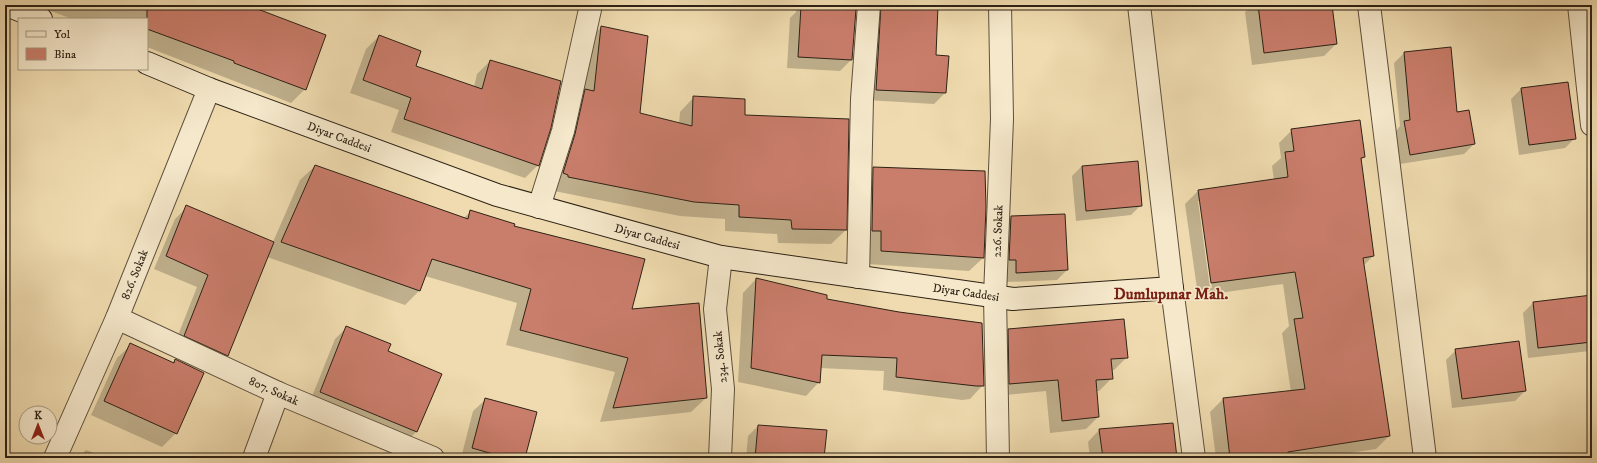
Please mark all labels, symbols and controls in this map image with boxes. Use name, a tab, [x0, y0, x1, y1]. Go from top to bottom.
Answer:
legend	[18, 18, 148, 70]
text: Yol	[54, 27, 71, 42]
text: Bina	[54, 47, 77, 62]
street label: Diyar Caddesi	[305, 119, 373, 156]
street label: 226. Sokak	[990, 204, 1007, 258]
street label: Diyar Caddesi	[613, 221, 681, 253]
street label: 826. Sokak	[118, 247, 152, 302]
street label: Diyar Caddesi	[932, 281, 1000, 305]
district label: Dumlupınar Mah.	[1114, 284, 1228, 304]
street label: 234. Sokak	[710, 330, 731, 384]
street label: 807. Sokak	[246, 373, 301, 409]
north arrow	[18, 405, 58, 445]
text: K	[34, 409, 42, 423]

